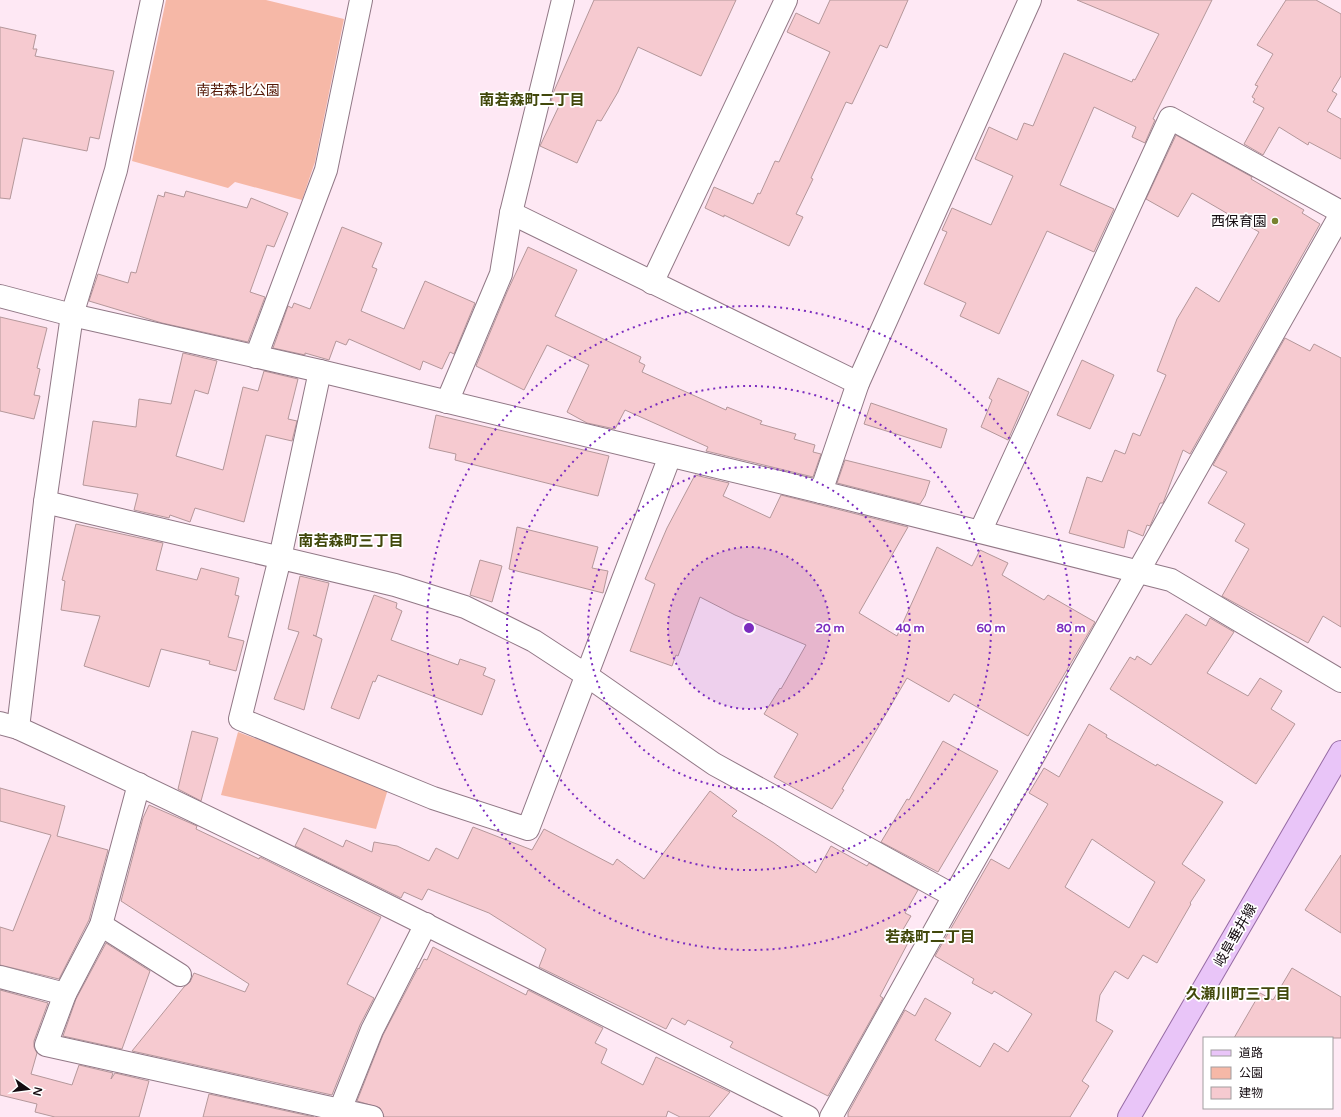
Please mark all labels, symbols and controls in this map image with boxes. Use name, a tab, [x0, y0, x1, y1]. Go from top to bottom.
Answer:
park label: 南若森北公園	[196, 82, 280, 99]
district label: 南若森町二丁目	[479, 91, 585, 109]
place label: 西保育園	[1211, 213, 1267, 230]
marker: 西保育園	[1270, 216, 1280, 226]
district label: 南若森町三丁目	[298, 532, 404, 550]
centre of rings	[742, 621, 756, 635]
text: 20 m	[815, 621, 845, 635]
text: 40 m	[895, 621, 925, 635]
text: 60 m	[976, 621, 1006, 635]
text: 80 m	[1056, 621, 1086, 635]
street label: 岐阜垂井線	[1211, 901, 1260, 970]
district label: 若森町二丁目	[885, 928, 975, 946]
district label: 久瀬川町三丁目	[1185, 985, 1291, 1003]
legend	[1203, 1037, 1333, 1109]
text: 道路	[1239, 1046, 1263, 1060]
text: 公園	[1239, 1066, 1263, 1080]
north arrow	[8, 1069, 48, 1109]
text: N	[30, 1085, 45, 1097]
text: 建物	[1239, 1086, 1263, 1100]

